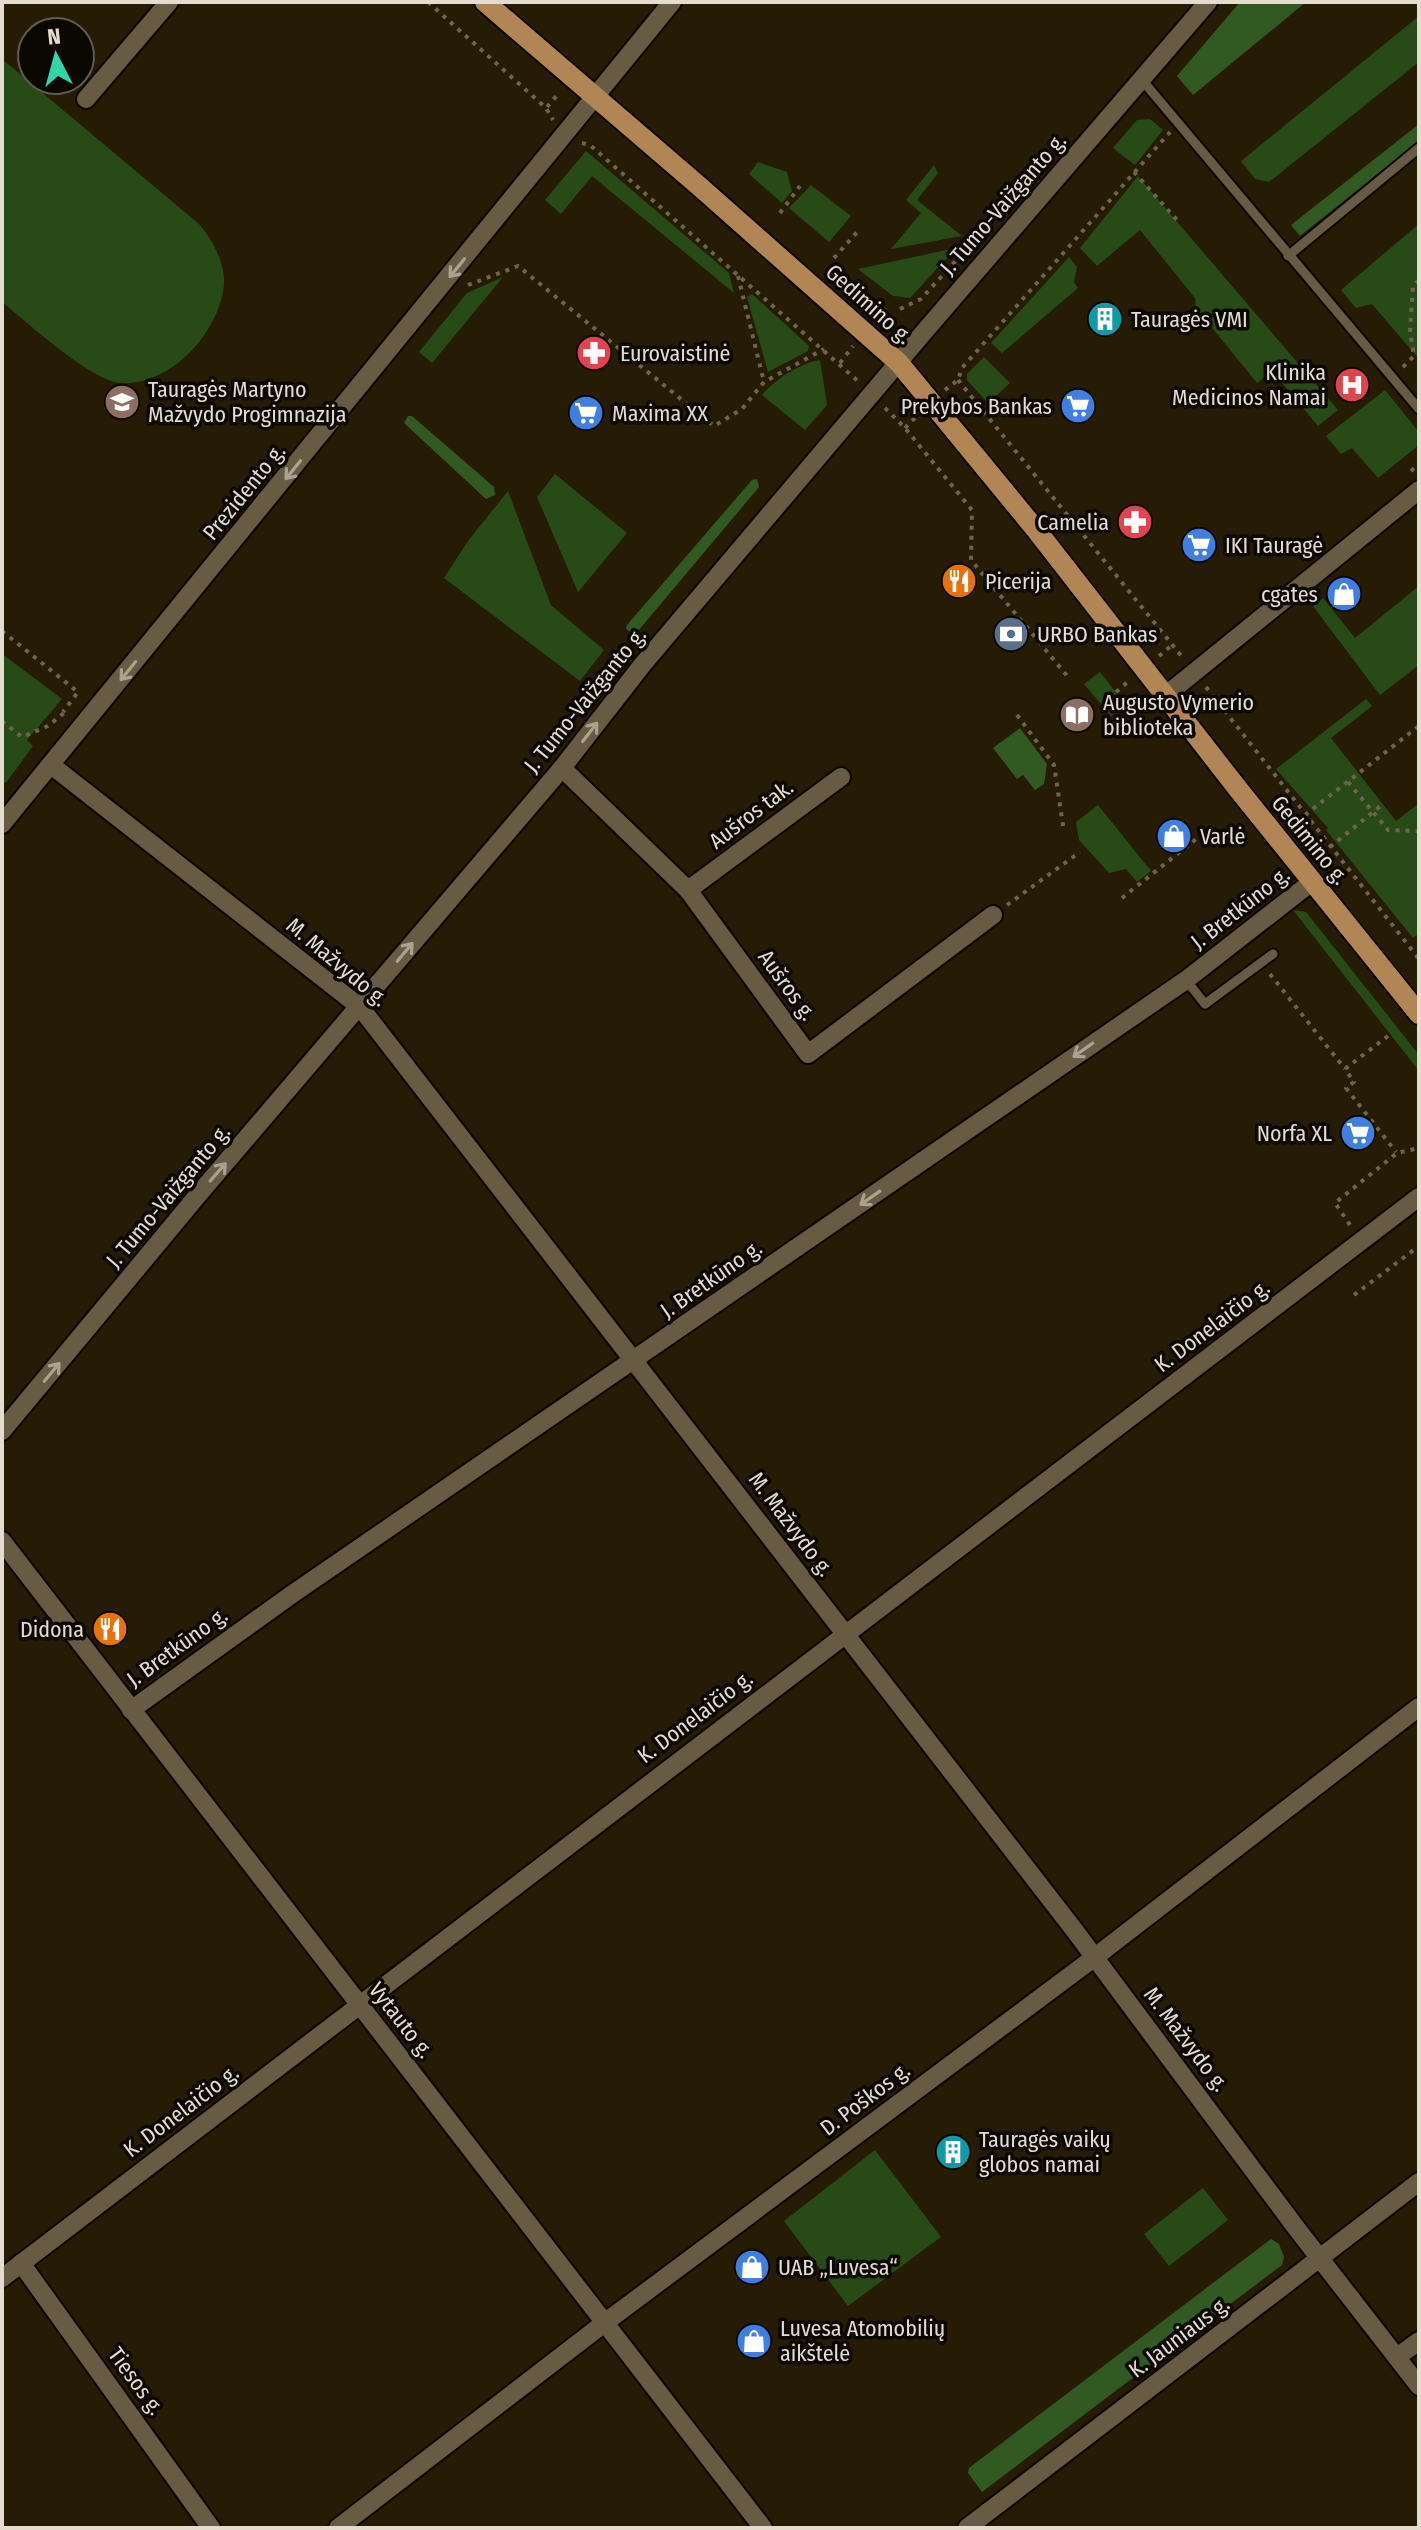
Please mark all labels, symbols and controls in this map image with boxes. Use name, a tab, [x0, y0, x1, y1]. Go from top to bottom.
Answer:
north arrow	[16, 16, 96, 96]
text: N	[46, 22, 62, 51]
street label: J. Tumo-Vaižganto g.	[934, 128, 1072, 280]
one-way arrow	[448, 258, 466, 278]
street label: Gedimino g.	[820, 258, 918, 350]
building icon: Tauragės VMI	[1086, 300, 1124, 338]
place label: Tauragės VMI	[1131, 306, 1248, 333]
pharmacy icon: Eurovaistinė	[575, 334, 613, 372]
place label: Eurovaistinė	[620, 340, 730, 367]
place label: Klinika Medicinos Namai	[1172, 359, 1326, 411]
hospital icon: Klinika Medicinos Namai	[1333, 366, 1371, 404]
place label: Tauragės Martyno Mažvydo Progimnazija	[148, 376, 347, 428]
school or university icon: Tauragės Martyno Mažvydo Progimnazija	[103, 383, 141, 421]
supermarket icon: Prekybos Bankas	[1059, 387, 1097, 425]
place label: Prekybos Bankas	[901, 393, 1052, 420]
supermarket icon: Maxima XX	[567, 394, 605, 432]
place label: Maxima XX	[612, 400, 708, 427]
street label: Prezidento g.	[197, 438, 291, 546]
one-way arrow	[284, 459, 301, 480]
pharmacy icon: Camelia	[1116, 503, 1154, 541]
place label: Camelia	[1037, 509, 1109, 536]
supermarket icon: IKI Tauragė	[1180, 526, 1218, 564]
place label: IKI Tauragė	[1225, 532, 1323, 559]
restaurant icon: Picerija	[940, 562, 978, 600]
place label: Picerija	[985, 568, 1051, 595]
shop icon: cgates	[1325, 575, 1363, 613]
place label: cgates	[1261, 581, 1318, 608]
bank icon: URBO Bankas	[992, 615, 1030, 653]
place label: URBO Bankas	[1037, 621, 1157, 648]
street label: J. Tumo-Vaižganto g.	[518, 622, 652, 778]
one-way arrow	[119, 660, 137, 681]
place label: Augusto Vymerio biblioteka	[1103, 689, 1254, 741]
library icon: Augusto Vymerio biblioteka	[1058, 696, 1096, 734]
one-way arrow	[582, 722, 599, 743]
street label: Aušros tak.	[704, 774, 798, 854]
street label: Gedimino g.	[1266, 790, 1354, 890]
shop icon: Varlė	[1155, 817, 1193, 855]
place label: Varlė	[1200, 823, 1245, 850]
street label: J. Bretkūno g.	[1185, 861, 1295, 955]
street label: M. Mažvydo g.	[281, 912, 393, 1012]
one-way arrow	[396, 943, 414, 963]
street label: Aušros g.	[752, 944, 822, 1026]
one-way arrow	[1073, 1042, 1095, 1058]
supermarket icon: Norfa XL	[1339, 1114, 1377, 1152]
street label: J. Tumo-Vaižganto g.	[100, 1119, 236, 1273]
place label: Norfa XL	[1257, 1120, 1332, 1147]
one-way arrow	[209, 1162, 227, 1182]
one-way arrow	[859, 1190, 881, 1206]
street label: J. Bretkūno g.	[655, 1234, 767, 1324]
street label: K. Donelaičio g.	[1149, 1274, 1275, 1378]
one-way arrow	[43, 1362, 61, 1382]
street label: M. Mažvydo g.	[743, 1467, 839, 1581]
street label: J. Bretkūno g.	[121, 1601, 233, 1693]
restaurant icon: Didona	[91, 1610, 129, 1648]
place label: Didona	[20, 1616, 84, 1643]
street label: K. Donelaičio g.	[632, 1665, 758, 1769]
street label: Vytauto g.	[363, 1977, 439, 2063]
street label: M. Mažvydo g.	[1138, 1982, 1234, 2096]
street label: D. Poškos g.	[815, 2057, 915, 2141]
street label: K. Donelaičio g.	[118, 2059, 244, 2163]
place label: Tauragės vaikų globos namai	[979, 2126, 1111, 2178]
building icon: Tauragės vaikų globos namai	[934, 2133, 972, 2171]
shop icon: UAB „Luvesa“	[733, 2248, 771, 2286]
place label: UAB „Luvesa“	[778, 2254, 898, 2281]
street label: K. Jauniaus g.	[1123, 2290, 1235, 2384]
place label: Luvesa Atomobilių aikštelė	[780, 2315, 945, 2367]
shop icon: Luvesa Atomobilių aikštelė	[735, 2322, 773, 2360]
street label: Tiesos g.	[102, 2342, 170, 2420]

